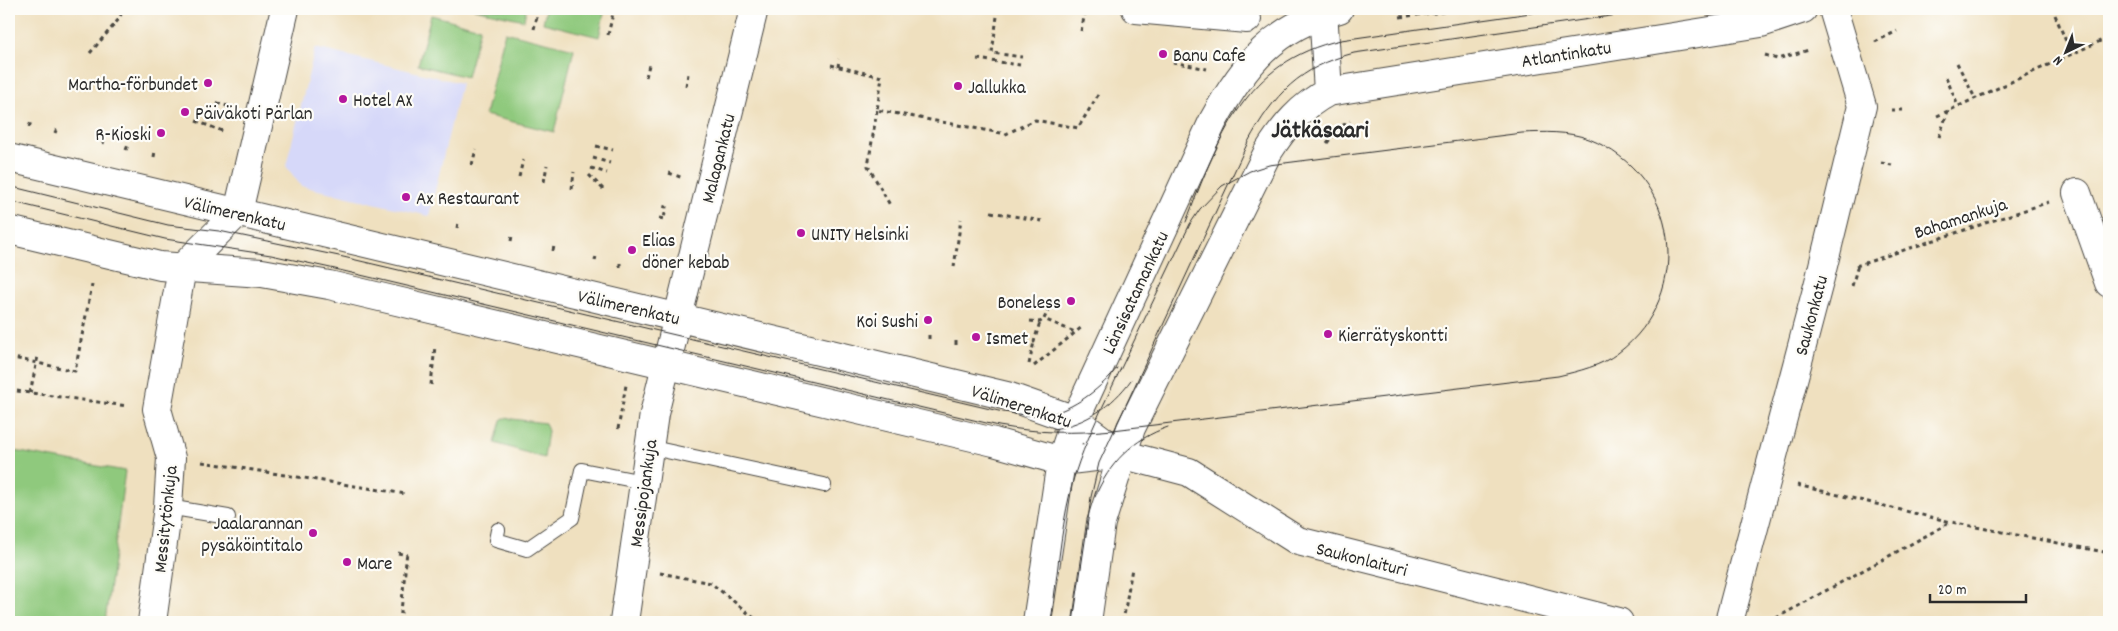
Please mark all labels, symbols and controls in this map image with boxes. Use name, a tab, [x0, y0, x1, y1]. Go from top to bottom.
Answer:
north arrow	[2040, 28, 2090, 78]
street label: Atlantinkatu	[1520, 36, 1613, 77]
place label: Banu Cafe	[1173, 44, 1246, 71]
marker: Banu Cafe	[1157, 48, 1169, 60]
text: N	[2049, 50, 2068, 70]
place label: Martha-förbundet	[68, 73, 198, 100]
place label: Jallukka	[968, 76, 1027, 103]
marker: Martha-förbundet	[202, 77, 214, 89]
marker: Jallukka	[952, 80, 964, 92]
place label: Hotel AX	[353, 89, 413, 116]
marker: Hotel AX	[337, 93, 349, 105]
place label: Päiväkoti Pärlan	[195, 102, 312, 129]
marker: Päiväkoti Pärlan	[179, 106, 191, 118]
street label: Malagankatu	[696, 111, 745, 206]
district label: Jätkäsaari	[1271, 115, 1369, 149]
place label: R-Kioski	[95, 123, 152, 150]
marker: R-Kioski	[155, 127, 167, 139]
place label: Ax Restaurant	[416, 187, 519, 214]
street label: Välimerenkatu	[180, 191, 288, 240]
marker: Ax Restaurant	[400, 191, 412, 203]
street label: Bahamankuja	[1911, 192, 2012, 248]
place label: UNITY Helsinki	[811, 223, 909, 250]
marker: UNITY Helsinki	[795, 227, 807, 239]
street label: Länsisatamankatu	[1097, 228, 1178, 359]
place label: Elias döner kebab	[642, 229, 729, 278]
marker: Elias döner kebab	[626, 244, 638, 256]
street label: Saukonkatu	[1790, 273, 1837, 359]
street label: Välimerenkatu	[574, 285, 682, 334]
place label: Boneless	[998, 291, 1061, 318]
marker: Boneless	[1065, 295, 1077, 307]
place label: Koi Sushi	[856, 310, 919, 337]
marker: Koi Sushi	[922, 314, 934, 326]
place label: Kierrätyskontti	[1338, 324, 1448, 351]
place label: Ismet	[986, 327, 1028, 354]
marker: Kierrätyskontti	[1322, 328, 1334, 340]
marker: Ismet	[970, 331, 982, 343]
street label: Välimerenkatu	[967, 379, 1075, 437]
street label: Messipojankuja	[625, 437, 667, 549]
street label: Messitytönkuja	[148, 463, 187, 574]
place label: Jaalarannan pysäköintitalo	[201, 512, 303, 561]
marker: Jaalarannan pysäköintitalo	[307, 527, 319, 539]
street label: Saukonlaituri	[1313, 537, 1410, 586]
place label: Mare	[357, 552, 392, 579]
marker: Mare	[341, 556, 353, 568]
scale bar	[1930, 571, 2027, 603]
text: 20 m	[1938, 580, 1966, 602]

